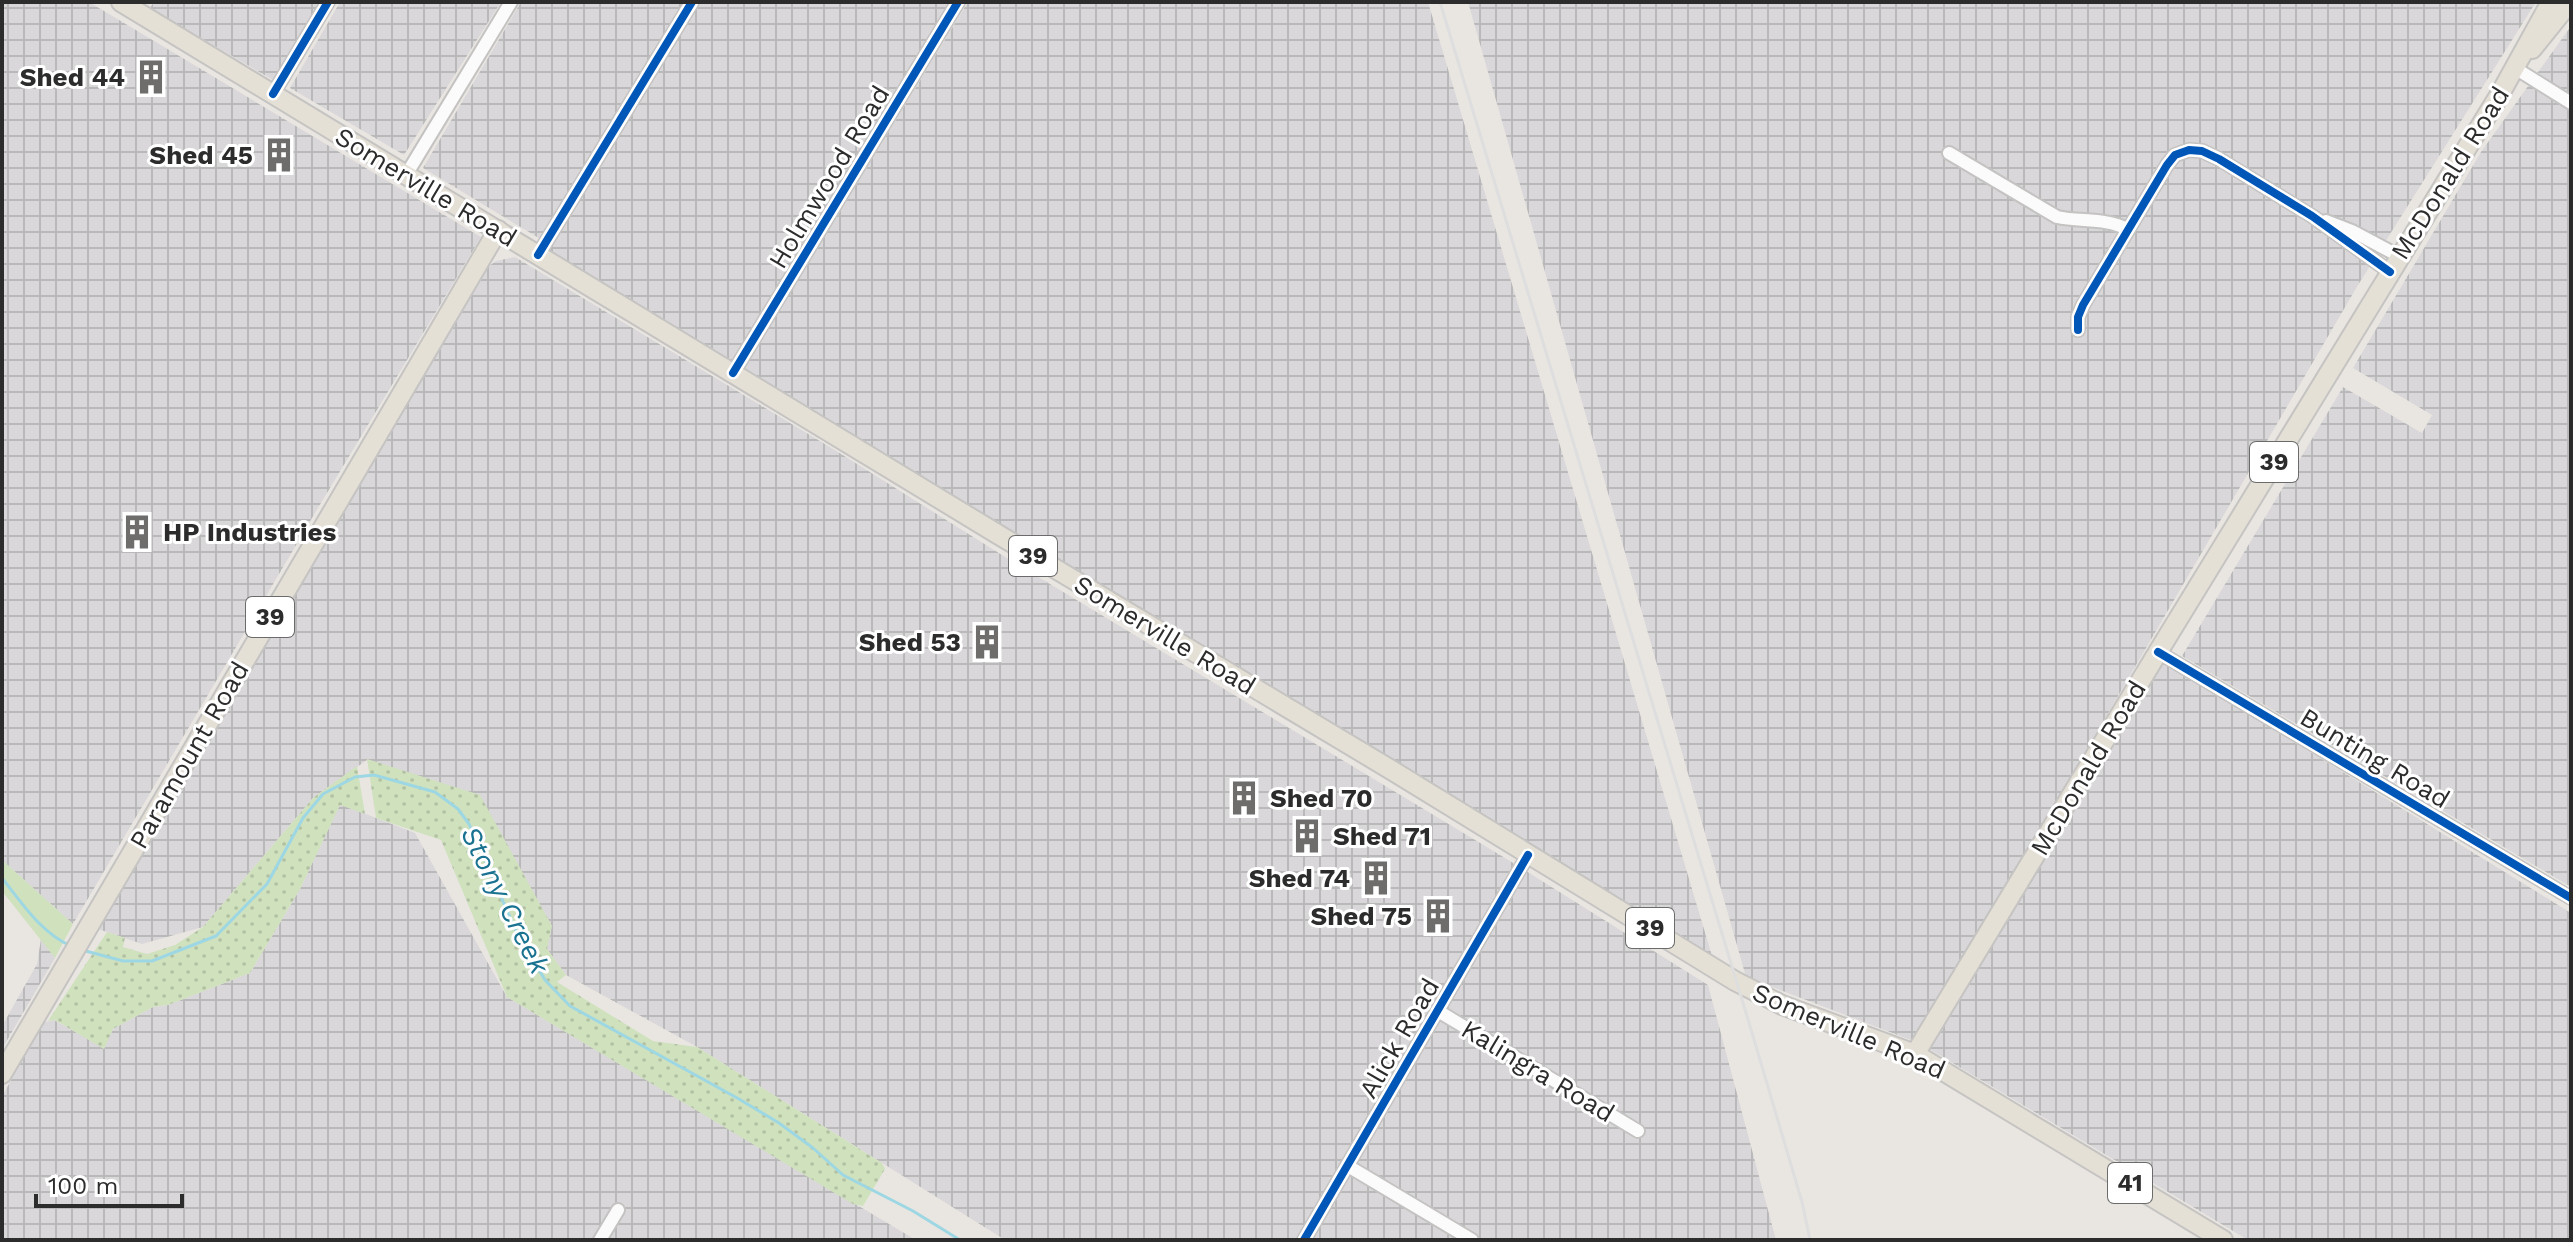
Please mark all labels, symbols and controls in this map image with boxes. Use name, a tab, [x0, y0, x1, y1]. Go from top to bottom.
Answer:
building icon: Shed 44	[132, 58, 170, 96]
place label: Shed 44	[20, 62, 125, 92]
street label: Holmwood Road	[763, 80, 895, 274]
street label: McDonald Road	[2385, 81, 2515, 265]
street label: Somerville Road	[330, 121, 522, 253]
building icon: Shed 45	[260, 136, 298, 174]
place label: Shed 45	[149, 140, 253, 170]
road number: 39	[2250, 442, 2298, 482]
building icon: HP Industries	[118, 513, 156, 551]
place label: HP Industries	[163, 517, 337, 547]
road number: 39	[1009, 536, 1057, 576]
street label: Somerville Road	[1069, 569, 1261, 701]
road number: 39	[246, 597, 294, 637]
building icon: Shed 53	[968, 623, 1006, 661]
place label: Shed 53	[859, 627, 961, 657]
street label: Paramount Road	[123, 656, 255, 854]
street label: McDonald Road	[2024, 675, 2152, 861]
street label: Bunting Road	[2295, 702, 2455, 814]
building icon: Shed 70	[1225, 779, 1263, 817]
place label: Shed 70	[1270, 783, 1373, 813]
building icon: Shed 71	[1288, 817, 1326, 855]
water label: Stony Creek	[454, 821, 557, 980]
place label: Shed 71	[1333, 821, 1431, 851]
building icon: Shed 74	[1357, 859, 1395, 897]
place label: Shed 74	[1249, 863, 1350, 893]
building icon: Shed 75	[1419, 897, 1457, 935]
place label: Shed 75	[1310, 901, 1412, 931]
road number: 39	[1626, 908, 1674, 948]
street label: Alick Road	[1353, 973, 1445, 1103]
street label: Somerville Road	[1748, 977, 1950, 1085]
street label: Kalingra Road	[1456, 1014, 1620, 1128]
scale bar	[36, 1158, 182, 1208]
road number: 41	[2108, 1163, 2152, 1203]
text: 100 m	[48, 1172, 118, 1200]

